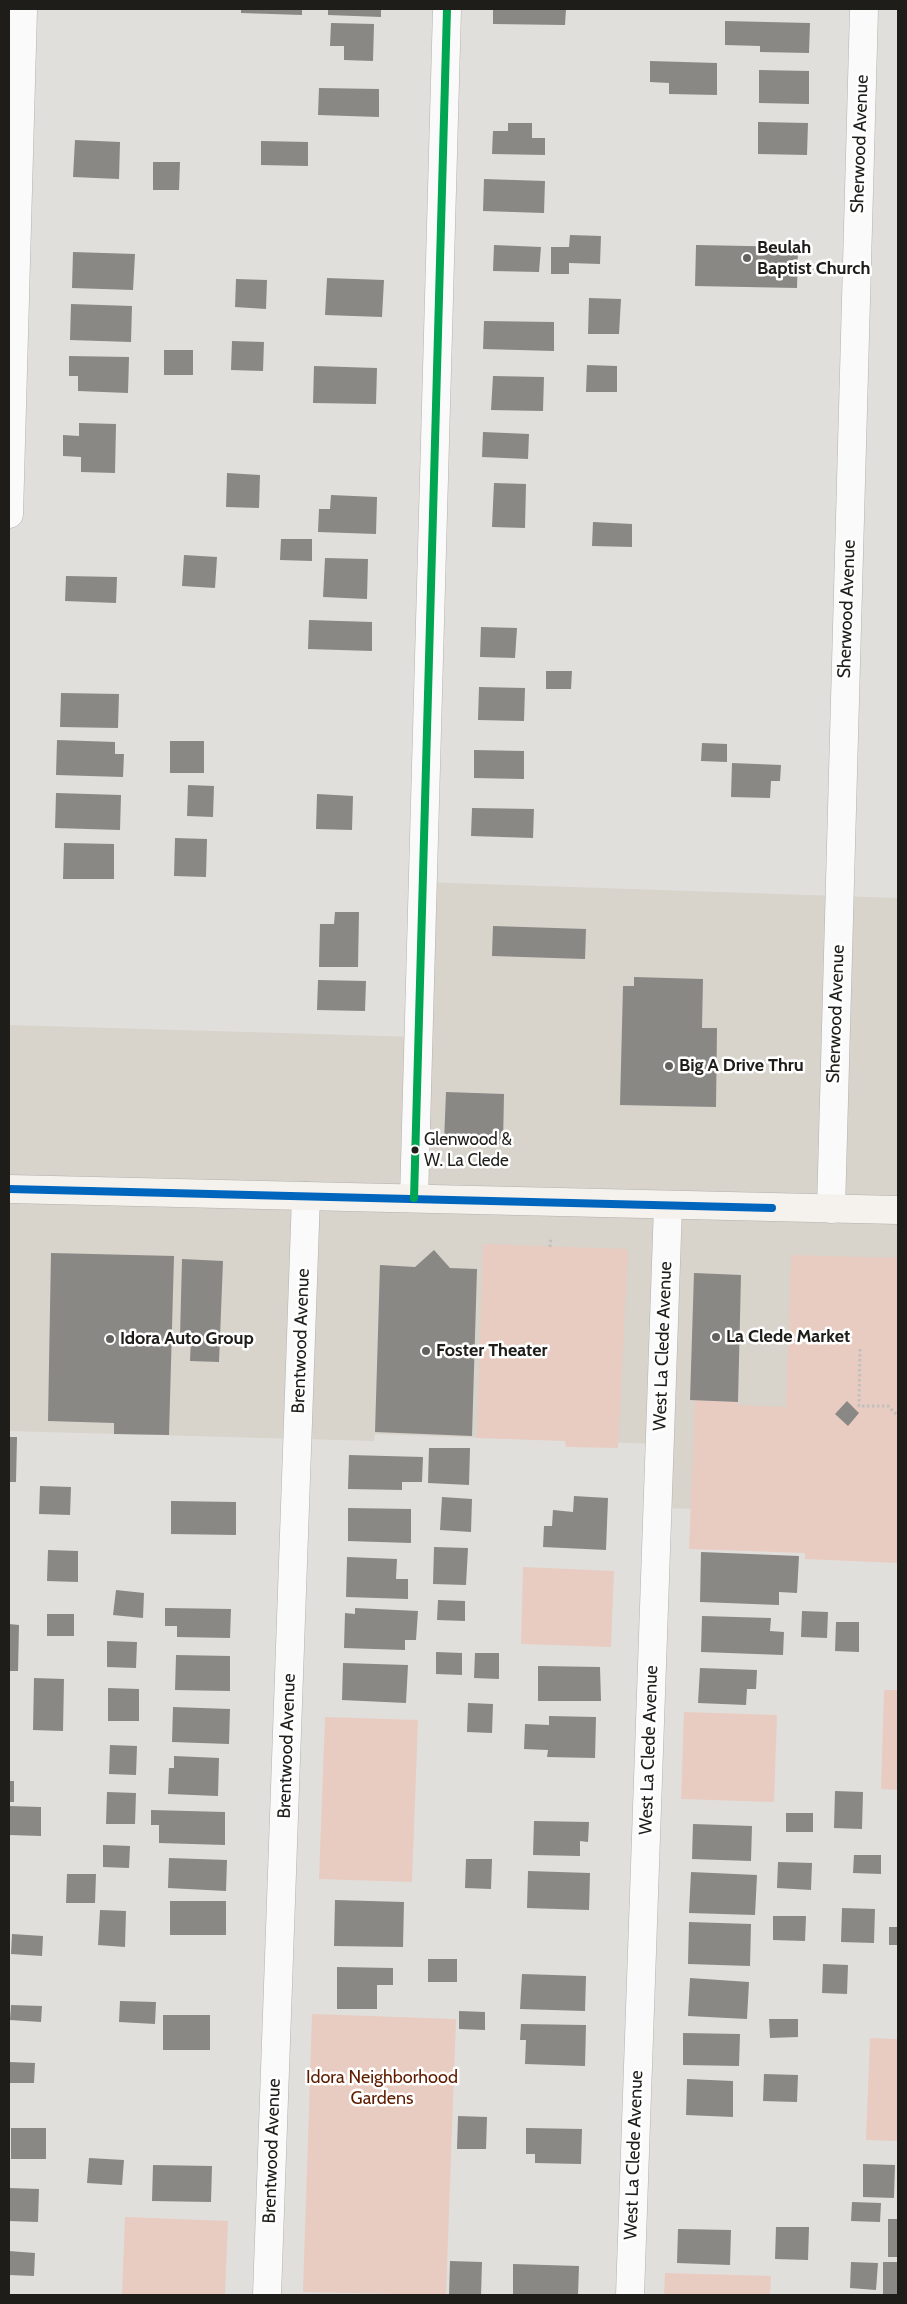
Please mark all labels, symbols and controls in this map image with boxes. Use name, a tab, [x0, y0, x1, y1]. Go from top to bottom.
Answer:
street label: Sherwood Avenue	[847, 74, 873, 214]
place label: Beulah Baptist Church	[757, 237, 870, 280]
marker: Beulah Baptist Church	[741, 252, 753, 264]
street label: Sherwood Avenue	[834, 539, 860, 679]
street label: Sherwood Avenue	[823, 944, 849, 1084]
place label: Big A Drive Thru	[679, 1055, 804, 1077]
marker: Big A Drive Thru	[663, 1060, 675, 1072]
place label: Glenwood & W. La Clede	[424, 1130, 512, 1170]
marker: Glenwood & W. La Clede	[410, 1145, 420, 1155]
street label: West La Clede Avenue	[649, 1261, 677, 1431]
street label: Brentwood Avenue	[288, 1268, 314, 1414]
place label: La Clede Market	[726, 1326, 850, 1348]
place label: Idora Auto Group	[120, 1328, 254, 1350]
marker: La Clede Market	[710, 1331, 722, 1343]
marker: Idora Auto Group	[104, 1333, 116, 1345]
place label: Foster Theater	[436, 1340, 547, 1362]
marker: Foster Theater	[420, 1345, 432, 1357]
street label: West La Clede Avenue	[635, 1665, 663, 1835]
street label: Brentwood Avenue	[274, 1673, 300, 1819]
park label: Idora Neighborhood Gardens	[306, 2067, 458, 2110]
street label: West La Clede Avenue	[620, 2070, 648, 2240]
street label: Brentwood Avenue	[259, 2078, 285, 2224]

